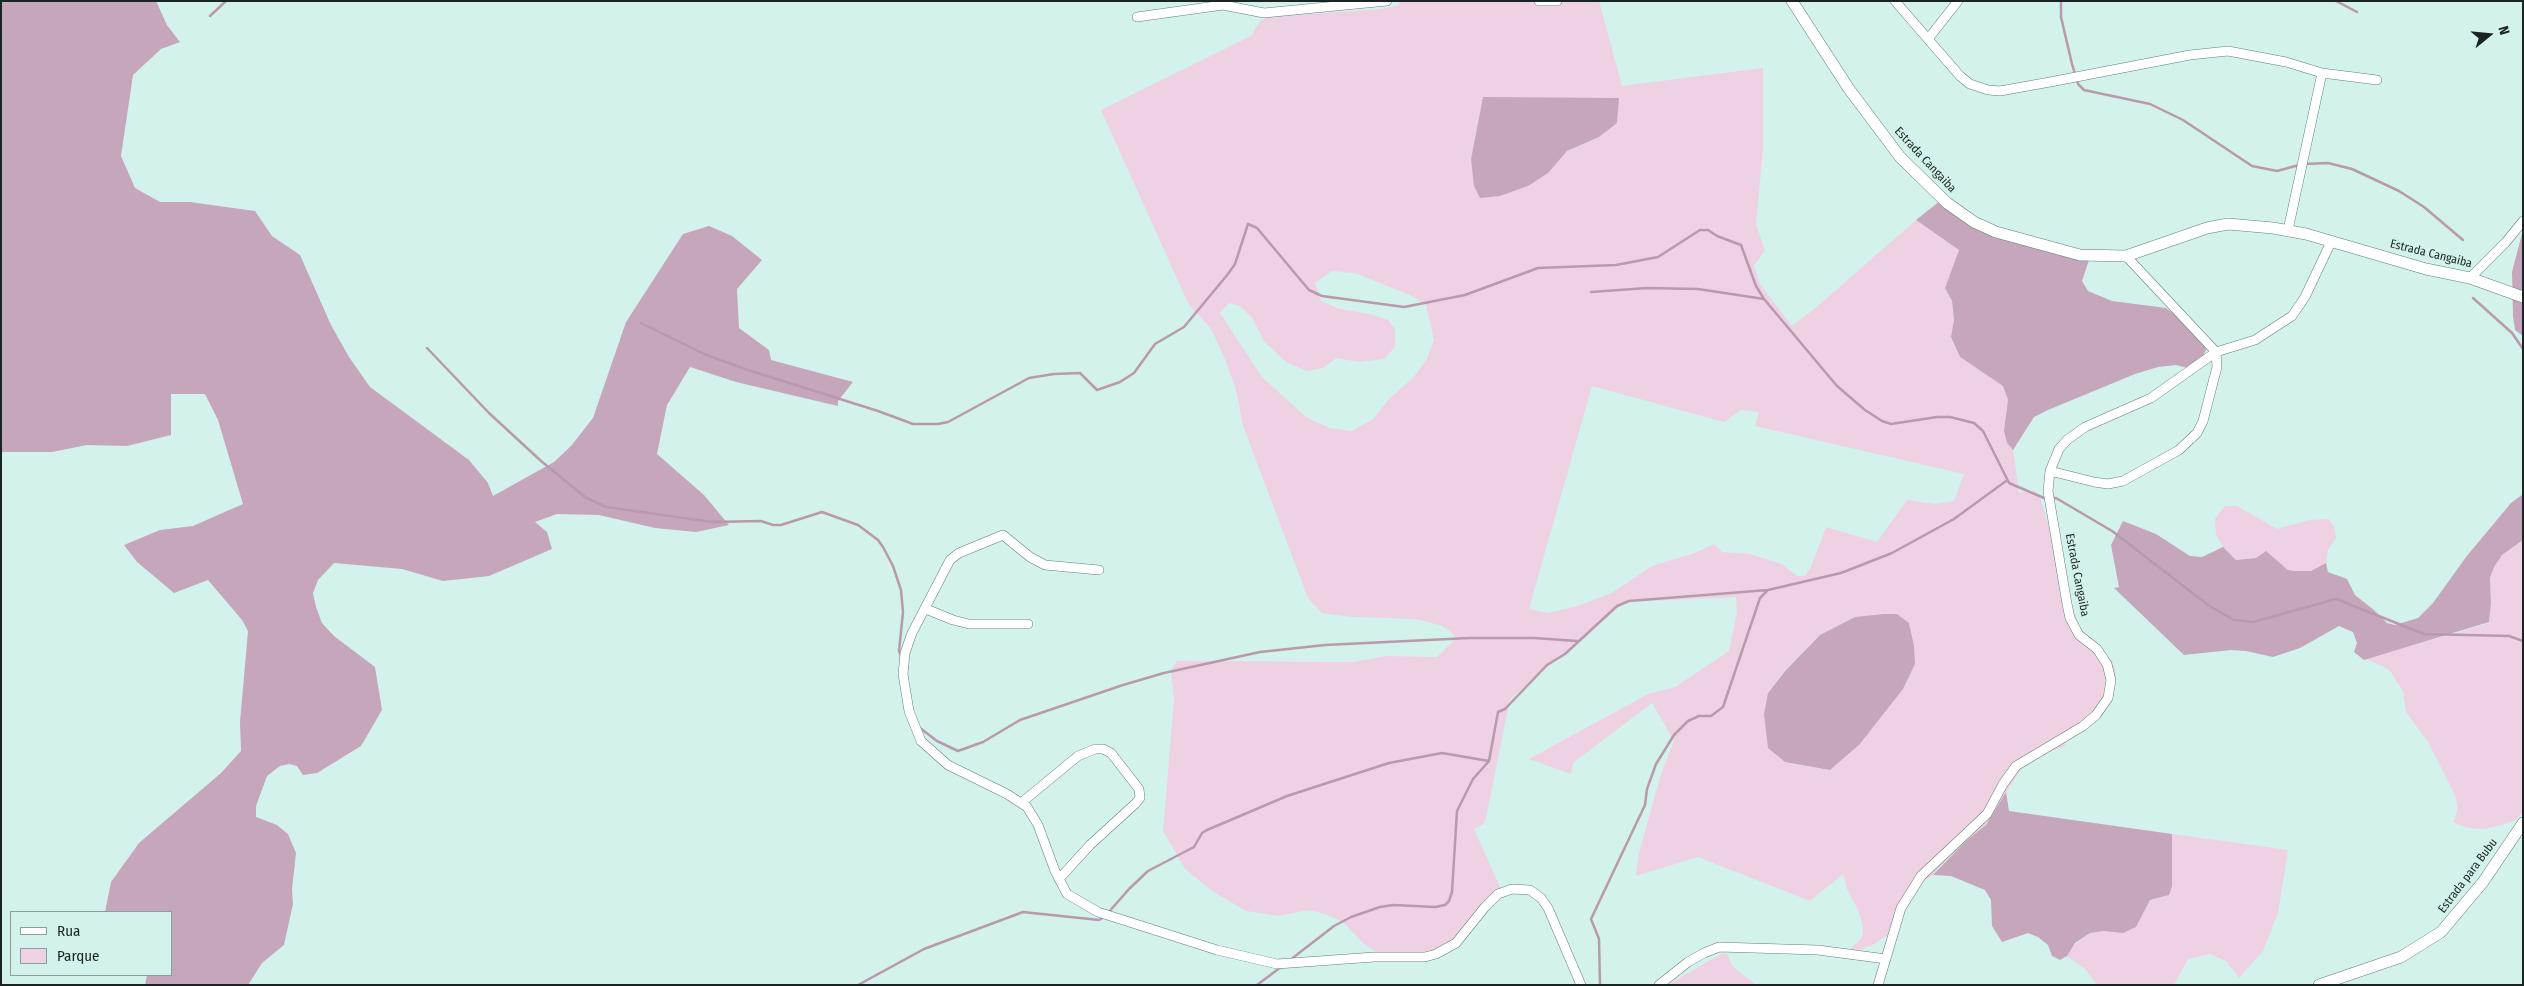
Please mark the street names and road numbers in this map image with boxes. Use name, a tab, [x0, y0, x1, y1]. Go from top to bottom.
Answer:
street label: Estrada Cangaiba	[1891, 124, 1959, 196]
street label: Estrada Cangaiba	[2388, 237, 2474, 271]
street label: Estrada Cangaiba	[2062, 532, 2092, 618]
street label: Estrada para Bubu	[2435, 836, 2501, 916]

